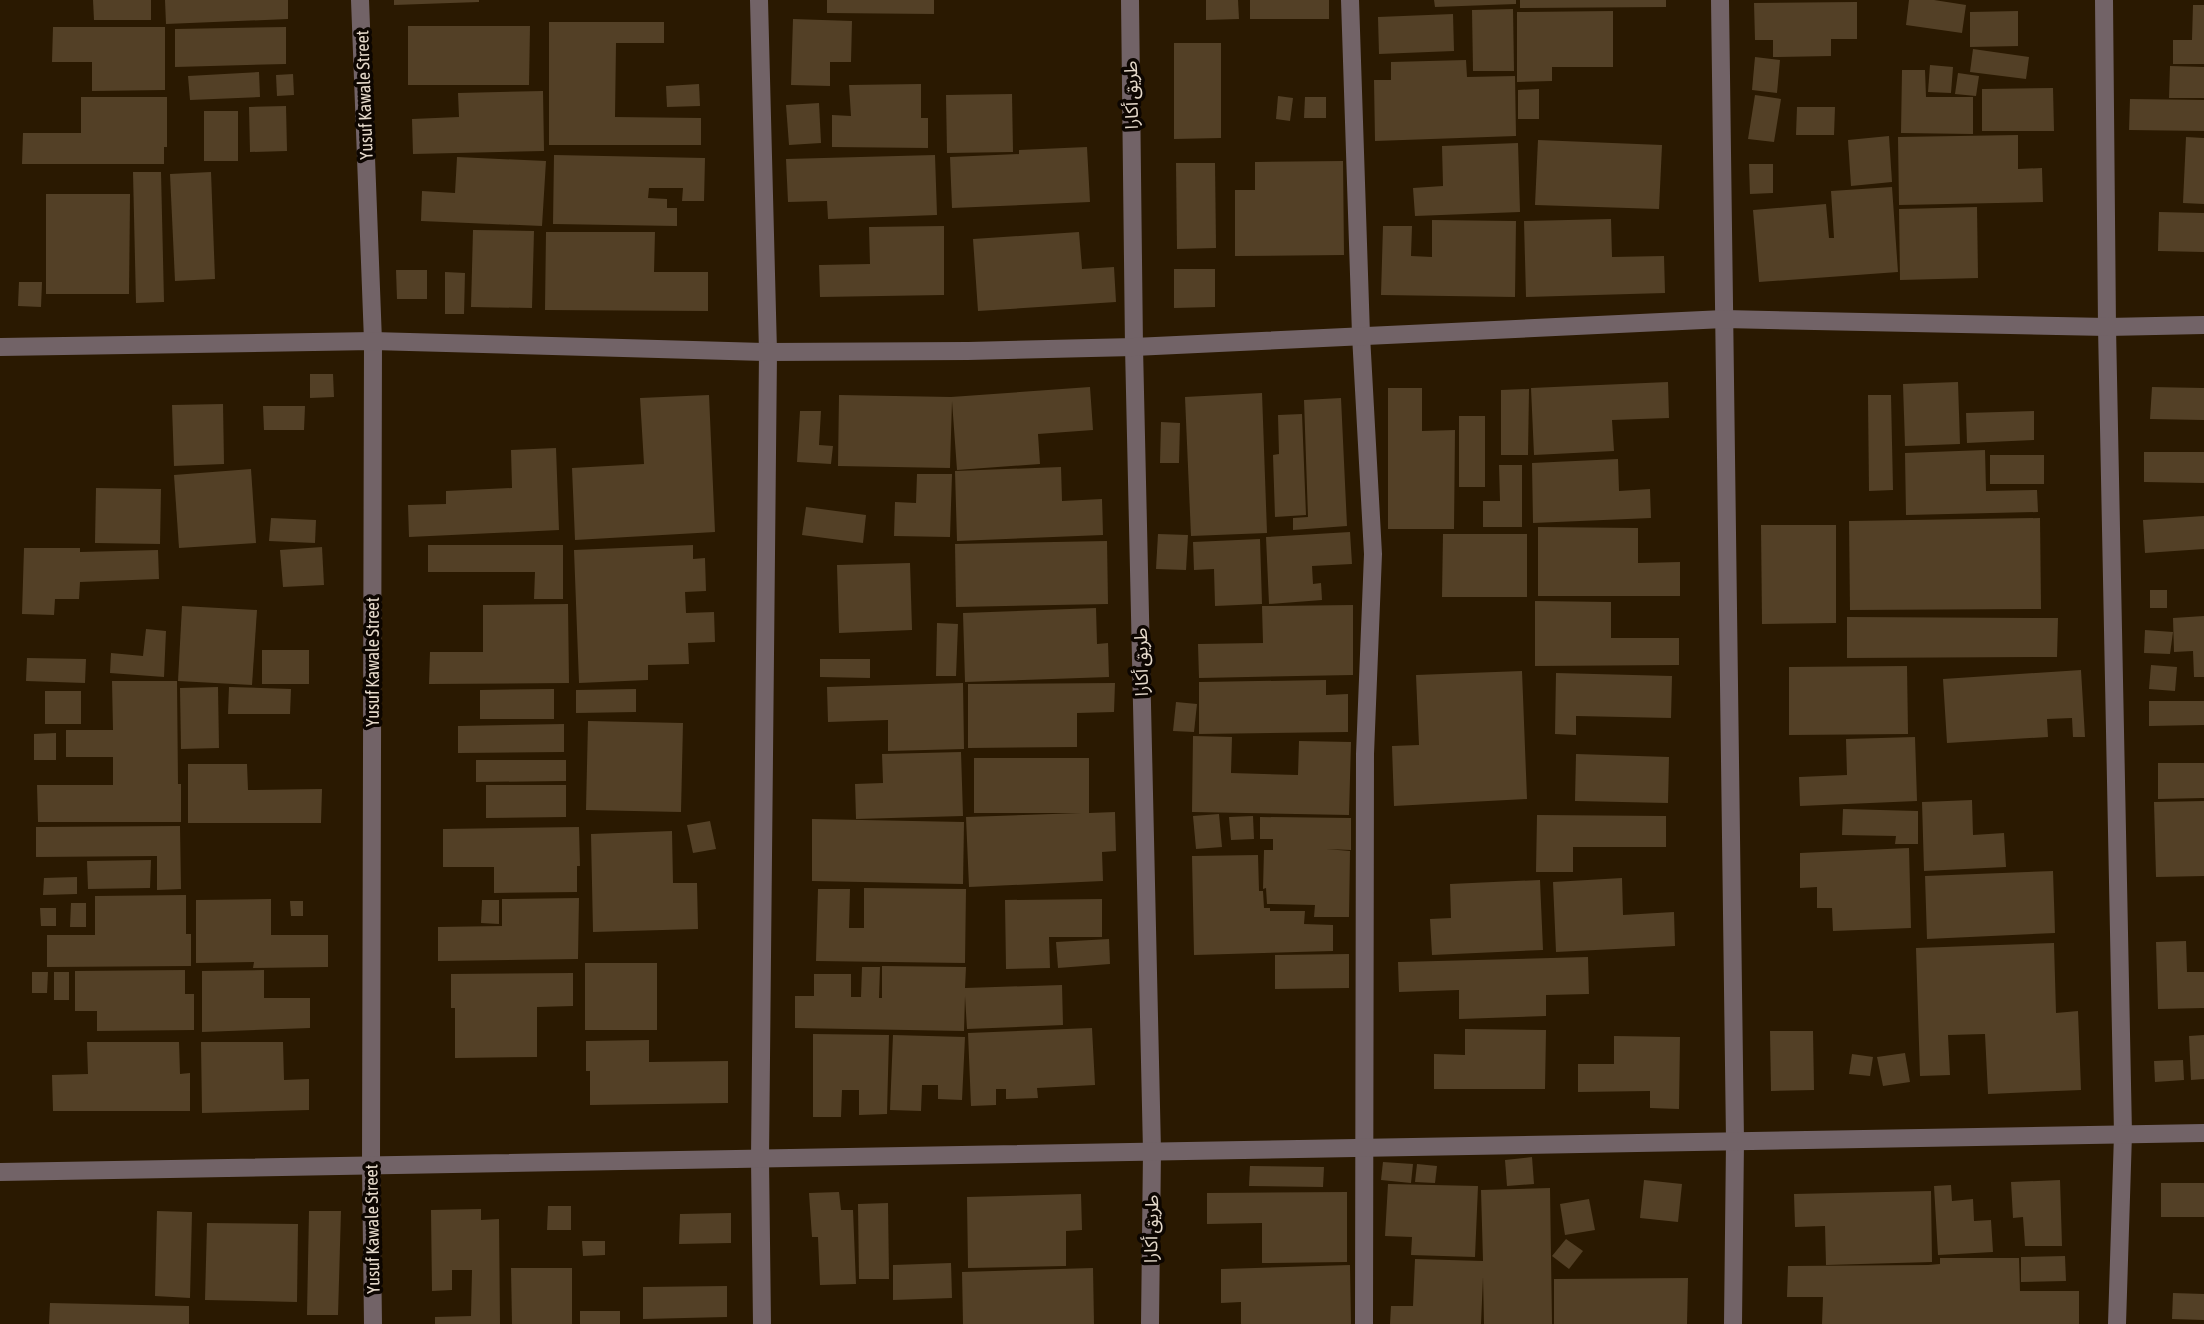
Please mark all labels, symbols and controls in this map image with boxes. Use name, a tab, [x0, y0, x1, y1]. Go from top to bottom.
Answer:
street label: Yusuf Kawale Street	[351, 30, 377, 160]
street label: طريق أكارا	[1120, 61, 1143, 129]
street label: Yusuf Kawale Street	[362, 597, 383, 727]
street label: طريق أكارا	[1130, 628, 1153, 696]
street label: Yusuf Kawale Street	[360, 1164, 384, 1294]
street label: طريق أكارا	[1140, 1195, 1163, 1263]

